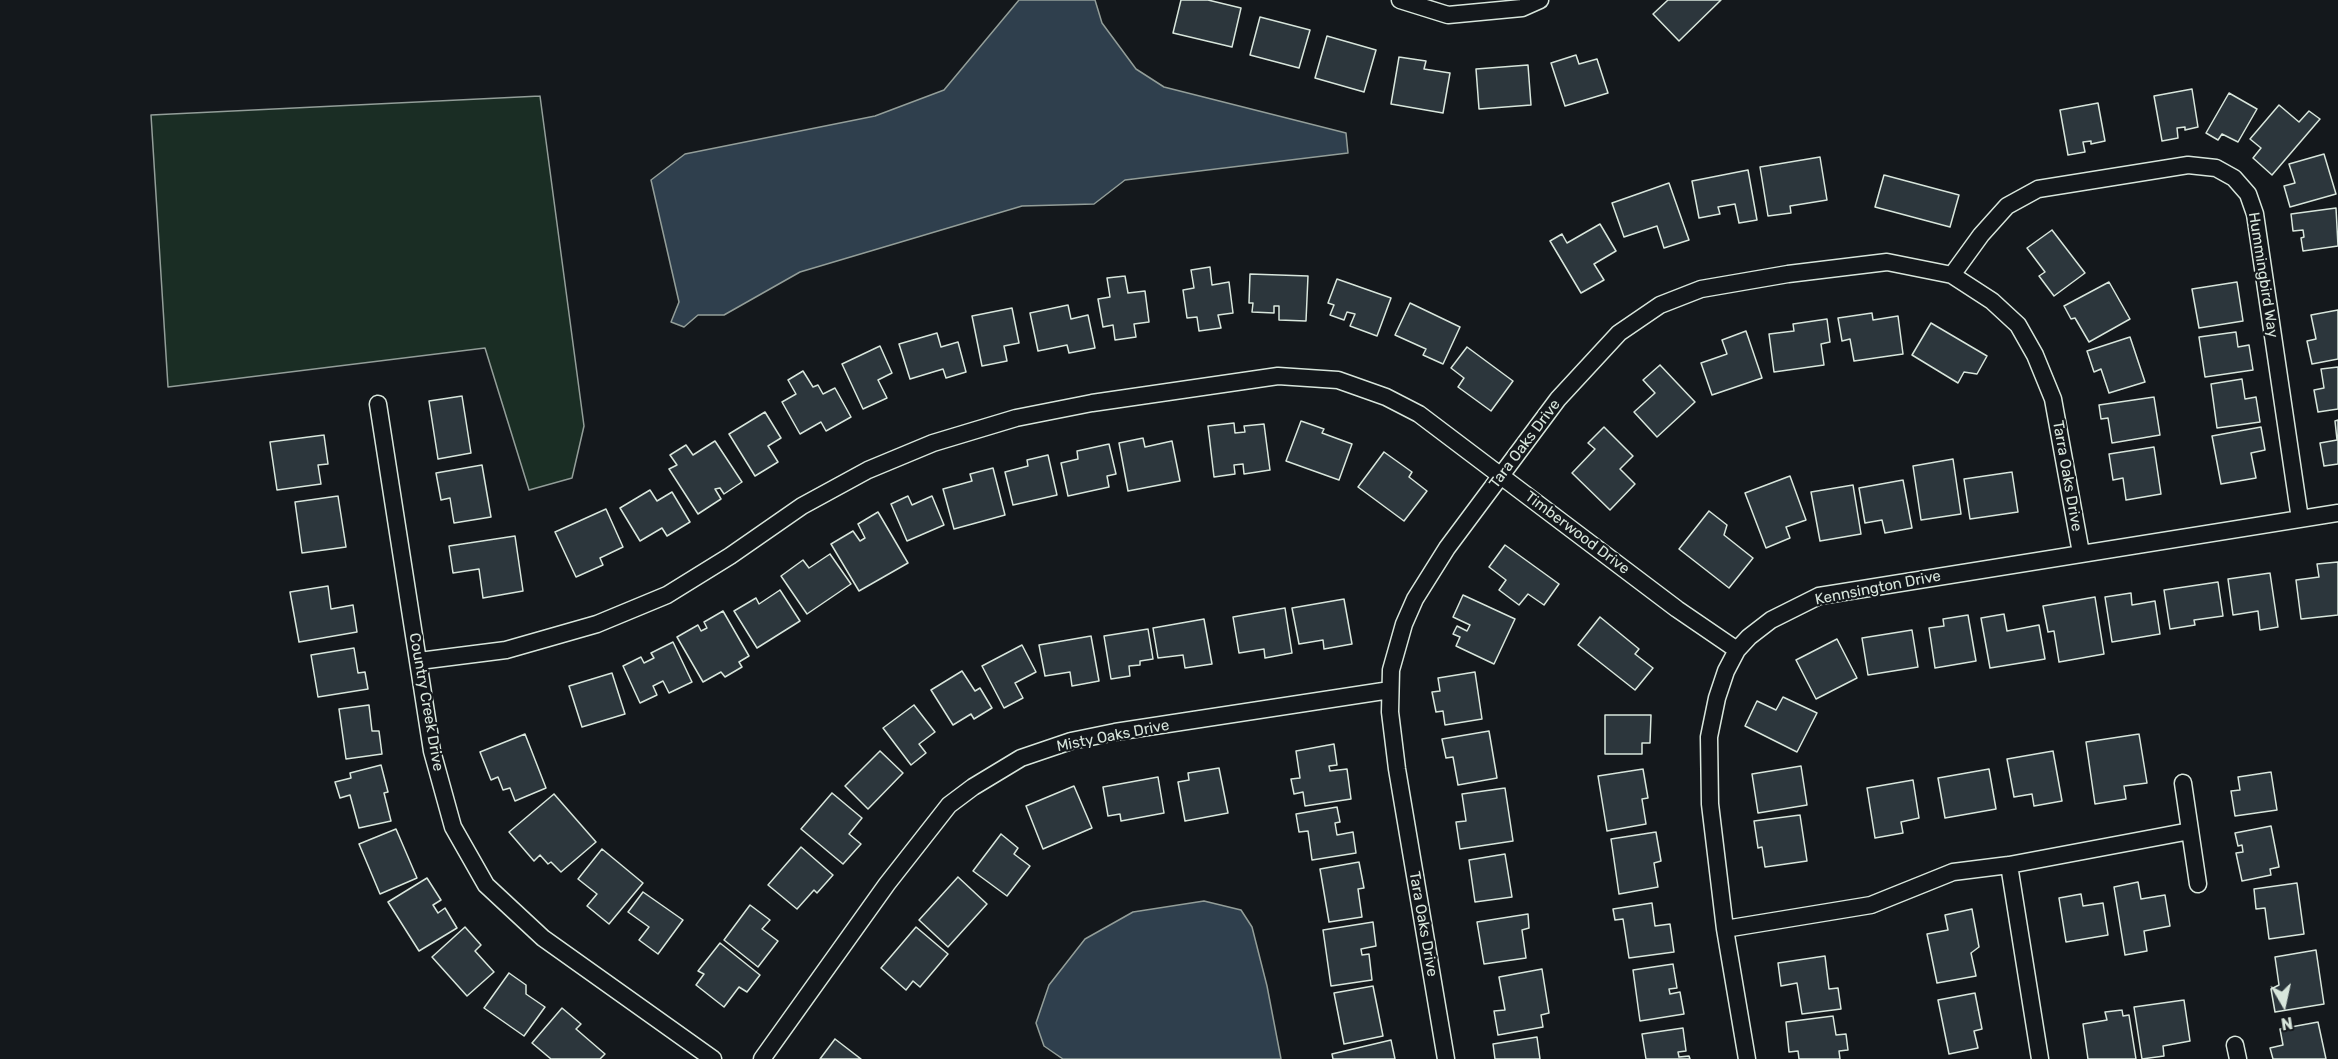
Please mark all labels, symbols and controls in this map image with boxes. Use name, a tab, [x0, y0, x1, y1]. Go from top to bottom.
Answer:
street label: Hummingbird Way	[2244, 211, 2282, 339]
street label: Tara Oaks Drive	[1486, 396, 1564, 492]
street label: Tarra Oaks Drive	[2048, 419, 2086, 533]
street label: Timberwood Drive	[1521, 488, 1633, 578]
street label: Kennsington Drive	[1814, 567, 1942, 609]
street label: Country Creek Drive	[405, 632, 447, 772]
street label: Misty Oaks Drive	[1055, 716, 1171, 756]
street label: Tara Oaks Drive	[1405, 870, 1441, 978]
north arrow	[2254, 975, 2314, 1035]
text: N	[2280, 1013, 2294, 1034]

